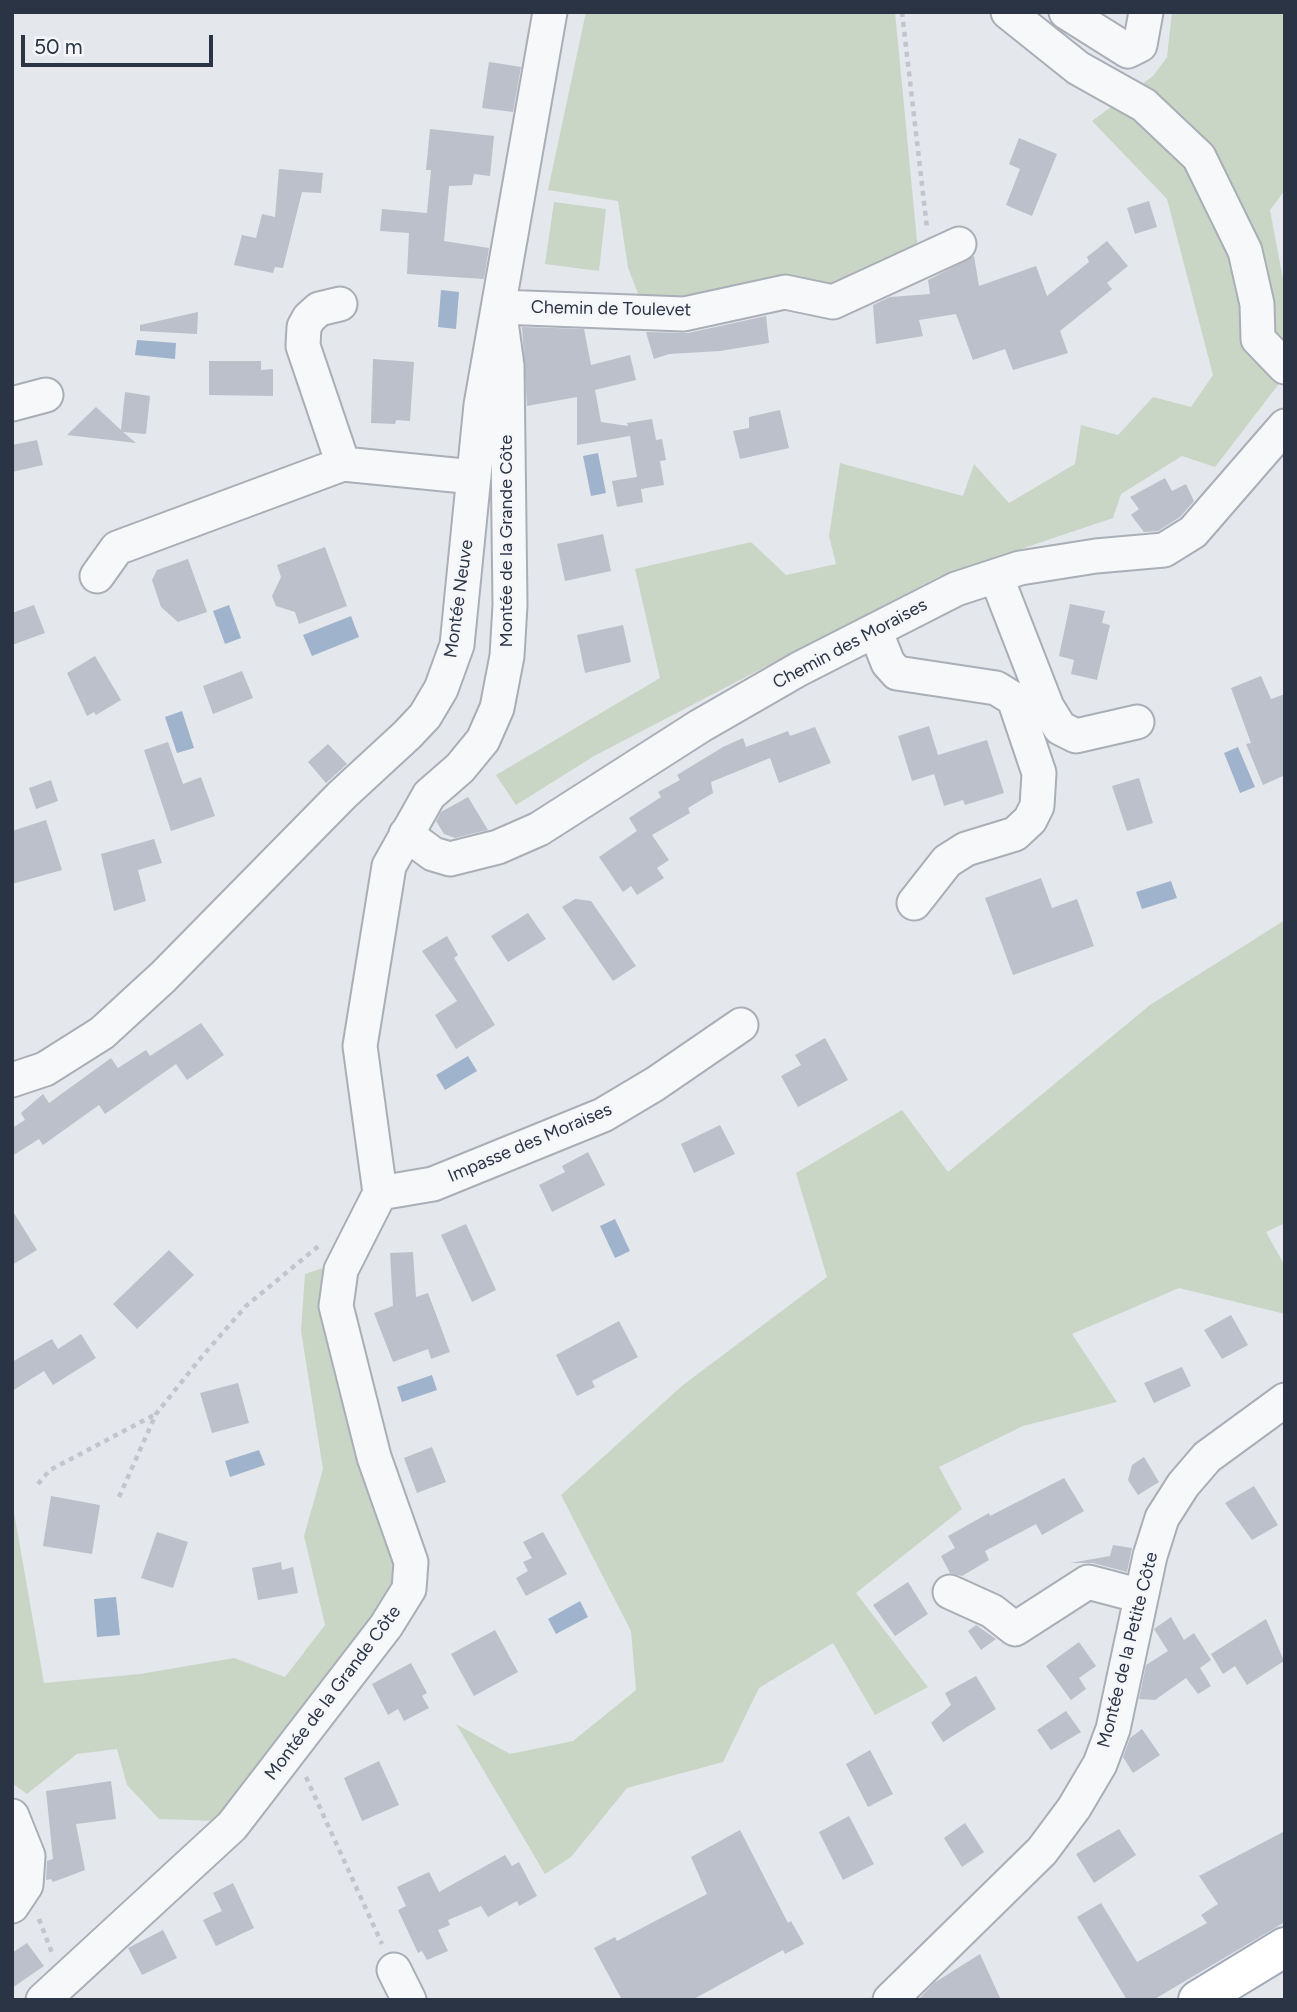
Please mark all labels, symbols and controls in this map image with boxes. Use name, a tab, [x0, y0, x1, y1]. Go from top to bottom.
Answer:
scale bar	[24, 21, 217, 65]
text: 50 m	[34, 34, 83, 59]
street label: Chemin de Toulevet	[531, 297, 691, 321]
street label: Montée de la Grande Côte	[496, 435, 518, 647]
street label: Montée Neuve	[440, 538, 478, 660]
street label: Chemin des Moraises	[769, 594, 931, 694]
street label: Impasse des Moraises	[445, 1099, 615, 1187]
street label: Montée de la Petite Côte	[1093, 1550, 1163, 1750]
street label: Montée de la Grande Côte	[260, 1602, 406, 1784]

